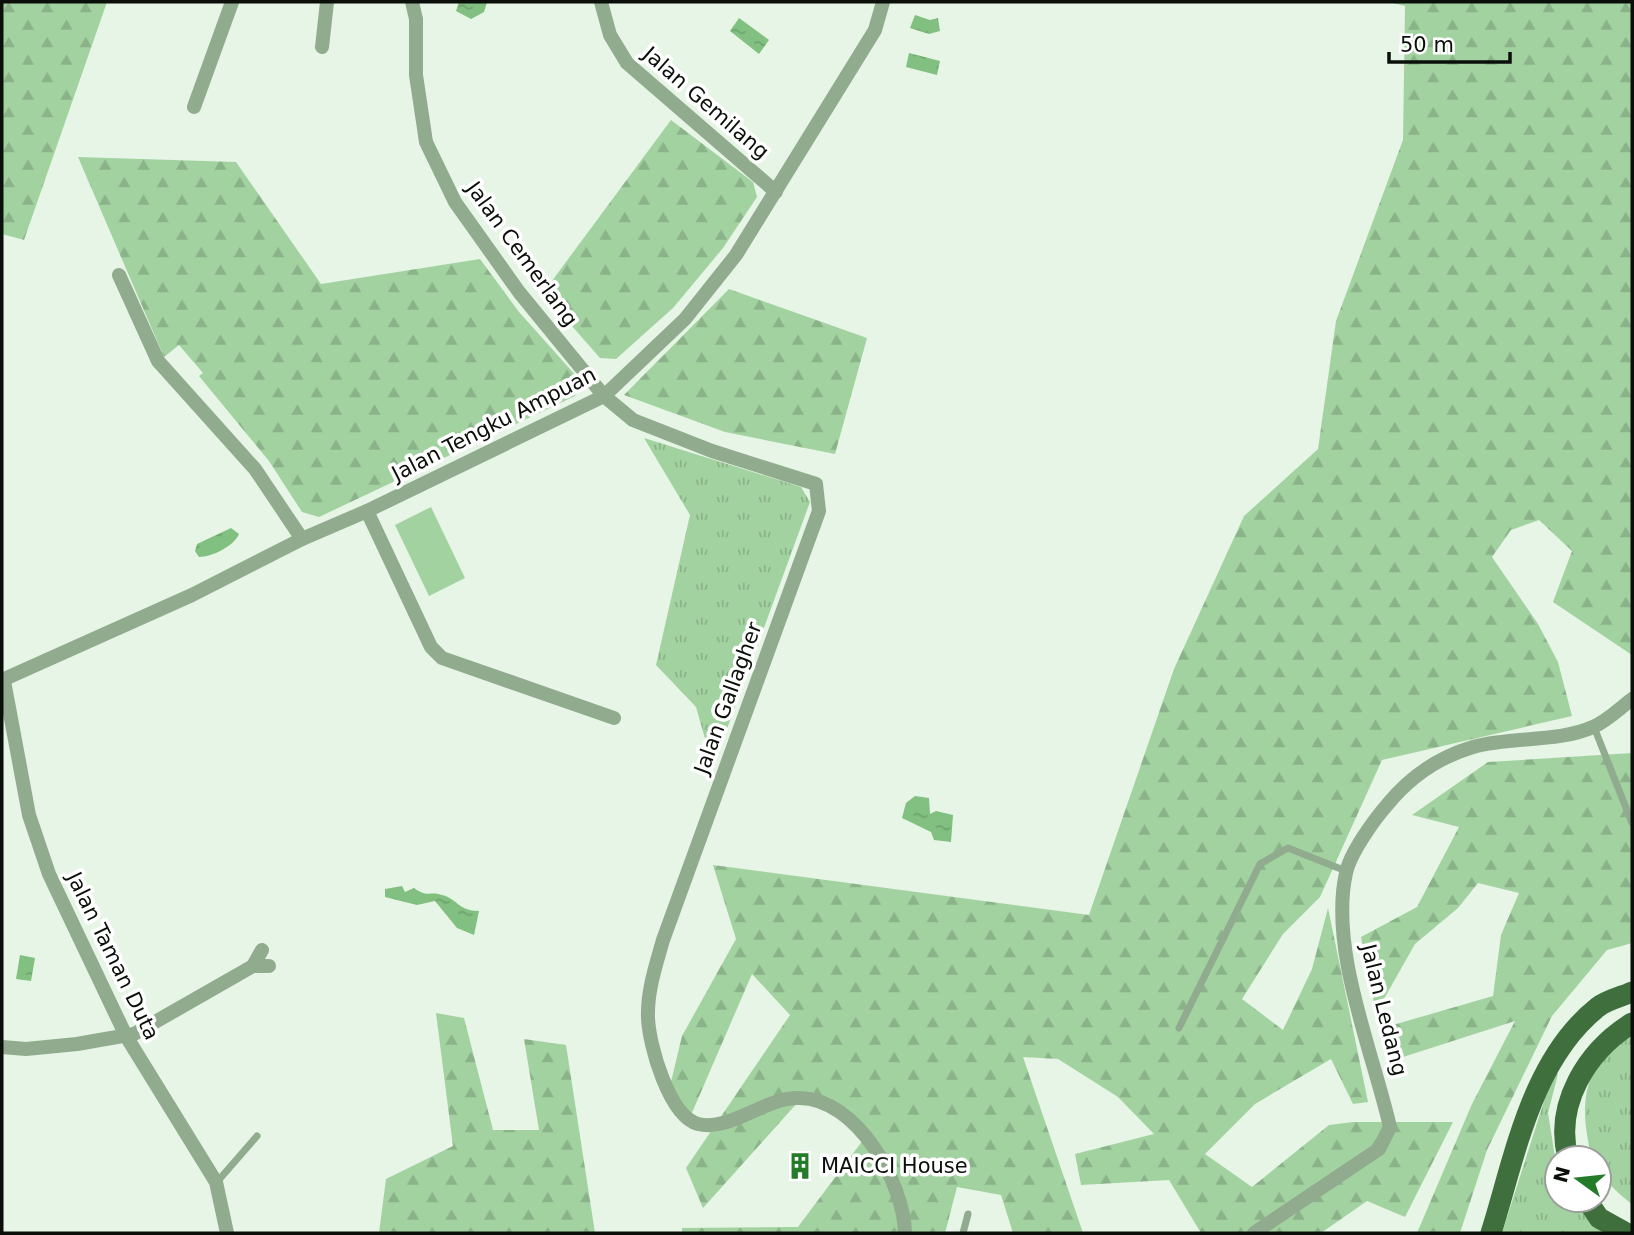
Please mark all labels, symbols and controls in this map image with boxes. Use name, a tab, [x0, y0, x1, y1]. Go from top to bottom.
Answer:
scale bar	[1389, 21, 1510, 65]
text: 50 m	[1400, 33, 1454, 57]
street label: Jalan Gemilang	[637, 41, 774, 164]
street label: Jalan Cemerlang	[460, 175, 582, 331]
street label: Jalan Tengku Ampuan	[386, 362, 600, 487]
street label: Jalan Gallagher	[689, 619, 767, 779]
street label: Jalan Taman Duta	[61, 866, 164, 1044]
street label: Jalan Ledang	[1356, 940, 1412, 1078]
north arrow	[1543, 1144, 1613, 1214]
building icon: MAICCI House	[785, 1151, 815, 1181]
place label: MAICCI House	[821, 1154, 968, 1178]
text: N	[1549, 1164, 1574, 1185]

